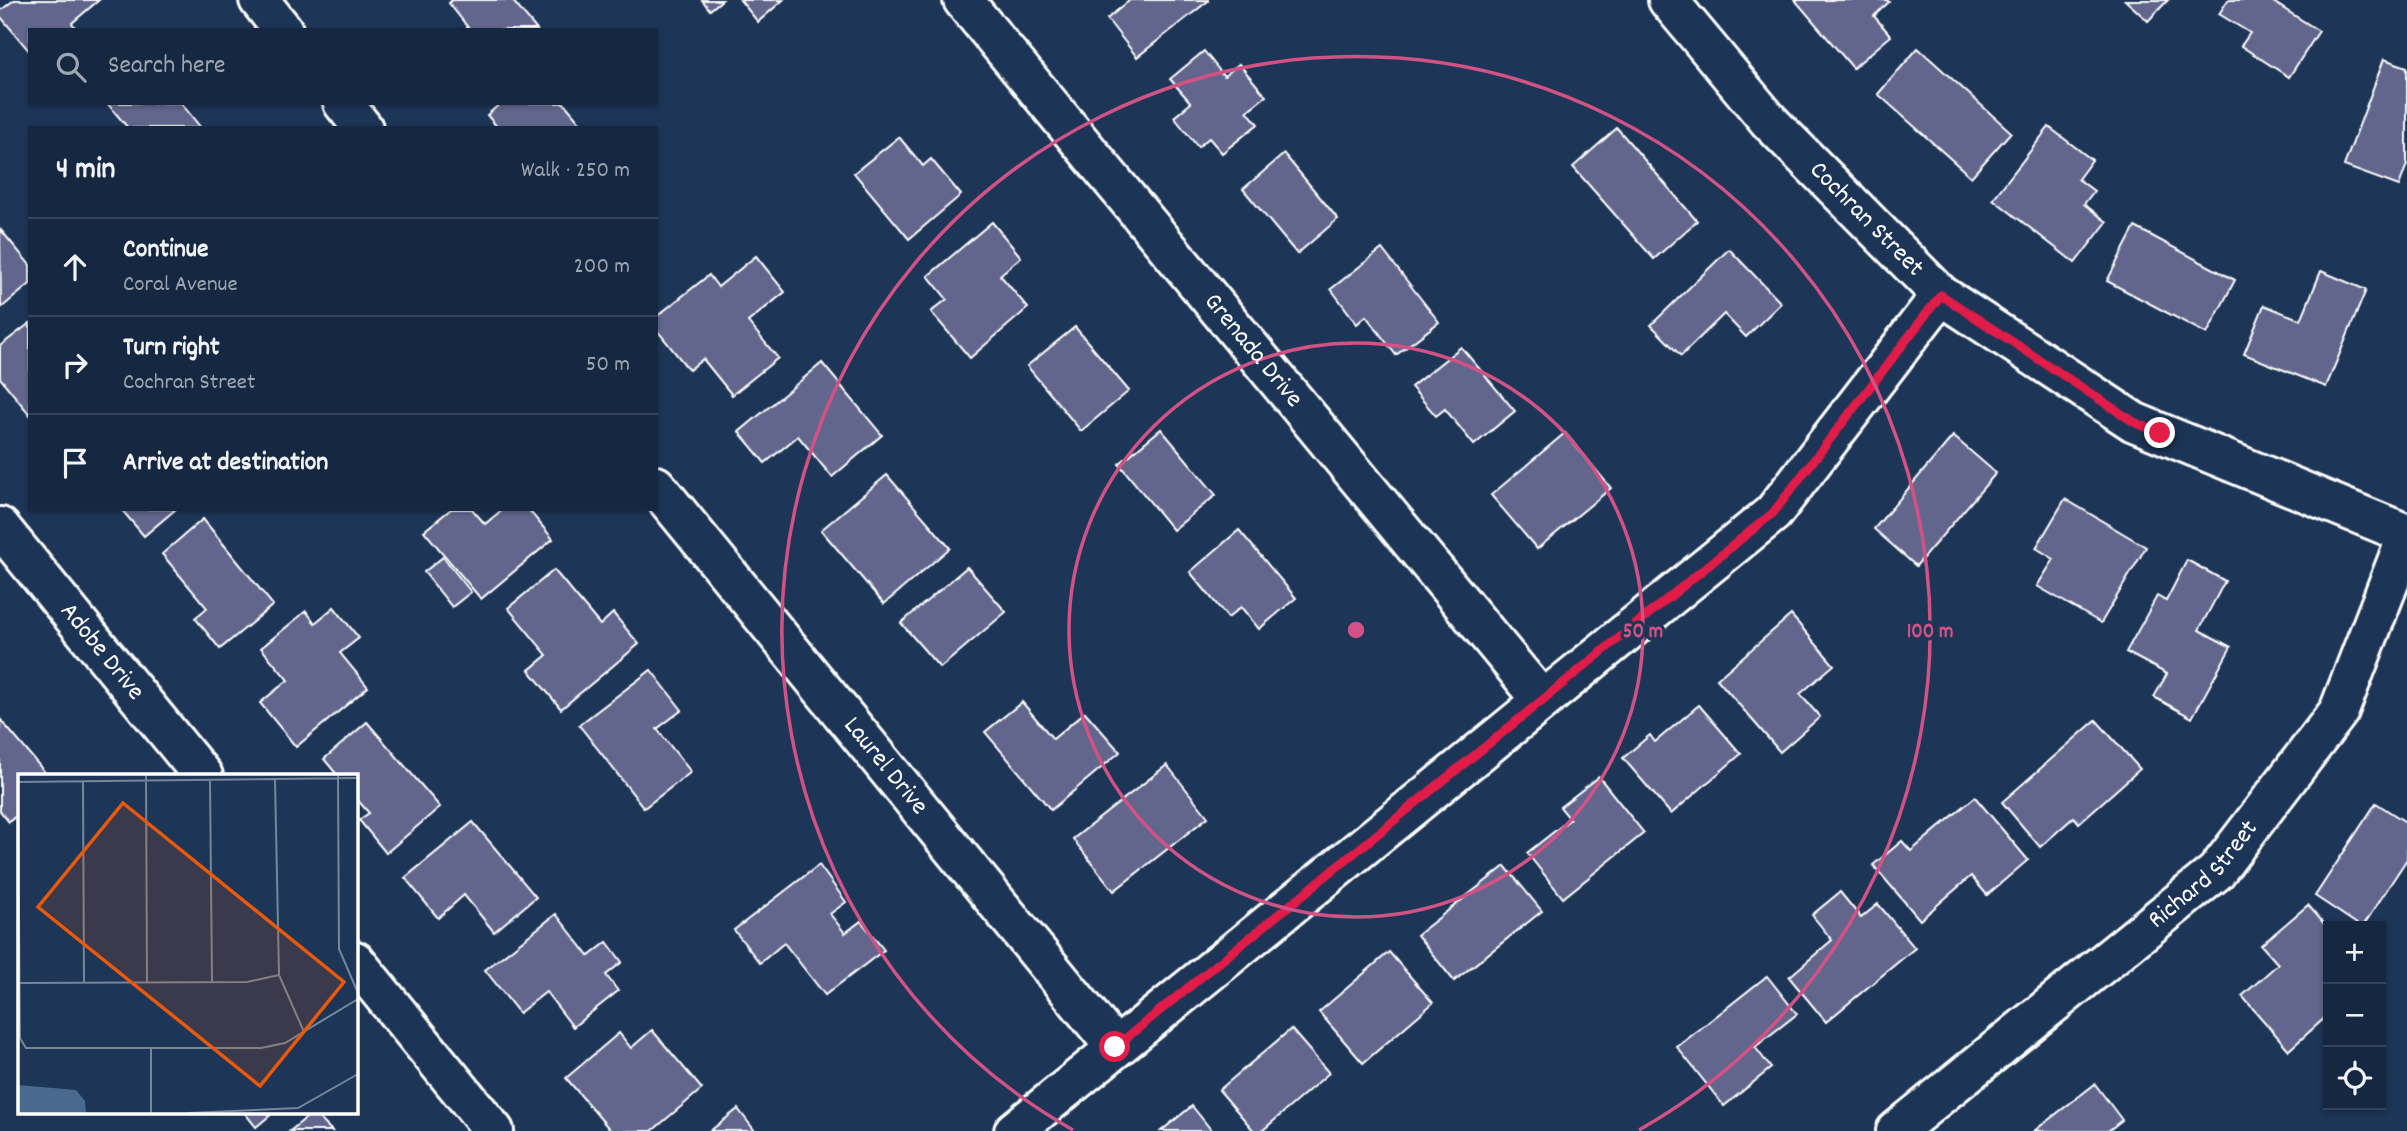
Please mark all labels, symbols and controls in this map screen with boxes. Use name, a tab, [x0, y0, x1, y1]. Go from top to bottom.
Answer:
search box	[28, 28, 658, 105]
icon: search	[52, 48, 90, 86]
text: Search here	[108, 48, 226, 85]
text: 4 min	[56, 150, 115, 193]
street label: Cochran Street	[1800, 153, 1932, 286]
text: Walk · 250 m	[521, 155, 630, 188]
text: Continue	[123, 232, 208, 269]
icon: ahead	[56, 248, 94, 286]
text: 200 m	[574, 251, 630, 284]
text: Coral Avenue	[123, 269, 238, 302]
street label: Grenada Drive	[1194, 285, 1312, 416]
text: Turn right	[123, 330, 220, 367]
icon: right	[56, 346, 94, 384]
text: 50 m	[586, 349, 630, 382]
text: Cochran Street	[123, 367, 255, 400]
route end	[2144, 417, 2175, 448]
icon: arrive	[56, 444, 94, 482]
text: Arrive at destination	[123, 445, 328, 482]
street label: Adobe Drive	[50, 595, 153, 709]
centre of rings	[1344, 618, 1368, 642]
text: 50 m	[1623, 618, 1663, 648]
text: 100 m	[1907, 618, 1953, 648]
street label: Laurel Drive	[834, 709, 937, 823]
inset map	[18, 774, 357, 1114]
street label: Richard Street	[2140, 812, 2268, 938]
map controls	[2323, 921, 2386, 1110]
button: +	[2323, 921, 2386, 984]
button: −	[2323, 984, 2386, 1047]
route start	[1099, 1031, 1130, 1062]
button: locate	[2323, 1047, 2386, 1110]

